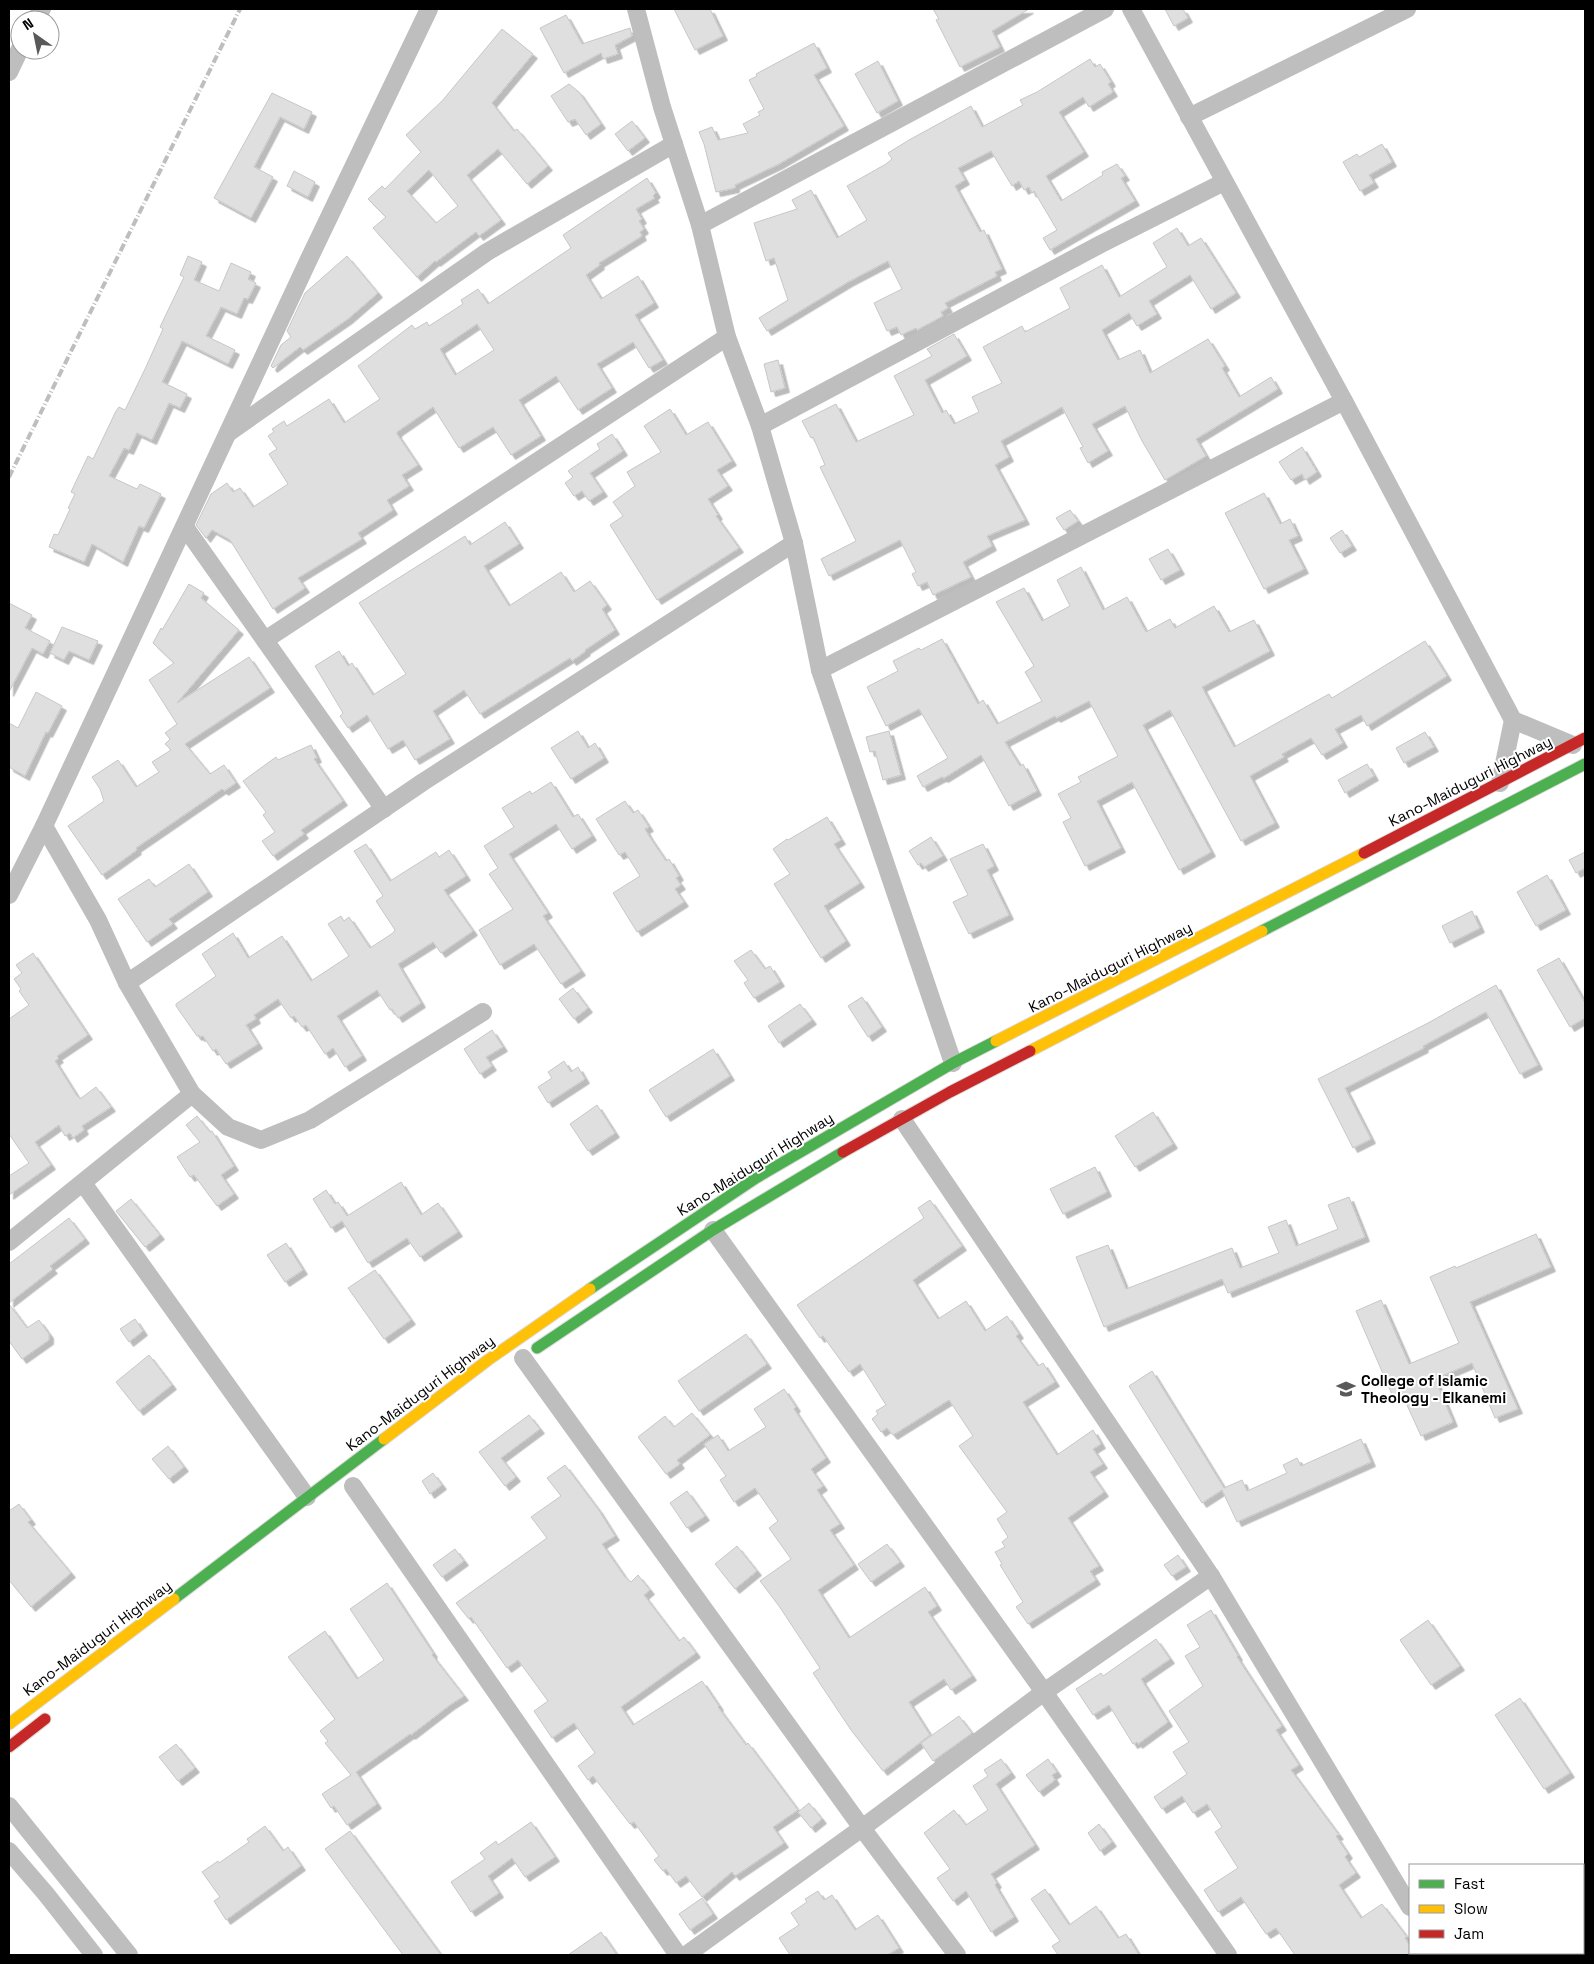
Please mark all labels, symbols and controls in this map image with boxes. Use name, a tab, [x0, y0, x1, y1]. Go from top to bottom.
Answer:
north arrow	[10, 10, 60, 60]
text: N	[19, 14, 37, 34]
street label: Kano-Maiduguri Highway	[1385, 731, 1555, 831]
street label: Kano-Maiduguri Highway	[1025, 917, 1195, 1017]
street label: Kano-Maiduguri Highway	[673, 1108, 837, 1220]
street label: Kano-Maiduguri Highway	[342, 1331, 498, 1455]
place label: College of Islamic Theology - Elkanemi	[1361, 1371, 1506, 1407]
school or university icon: College of Islamic Theology - Elkanemi	[1335, 1378, 1357, 1400]
street label: Kano-Maiduguri Highway	[19, 1576, 175, 1700]
legend	[1409, 1864, 1584, 1954]
text: Fast	[1454, 1874, 1485, 1893]
text: Slow	[1454, 1899, 1488, 1918]
text: Jam	[1454, 1924, 1484, 1943]

